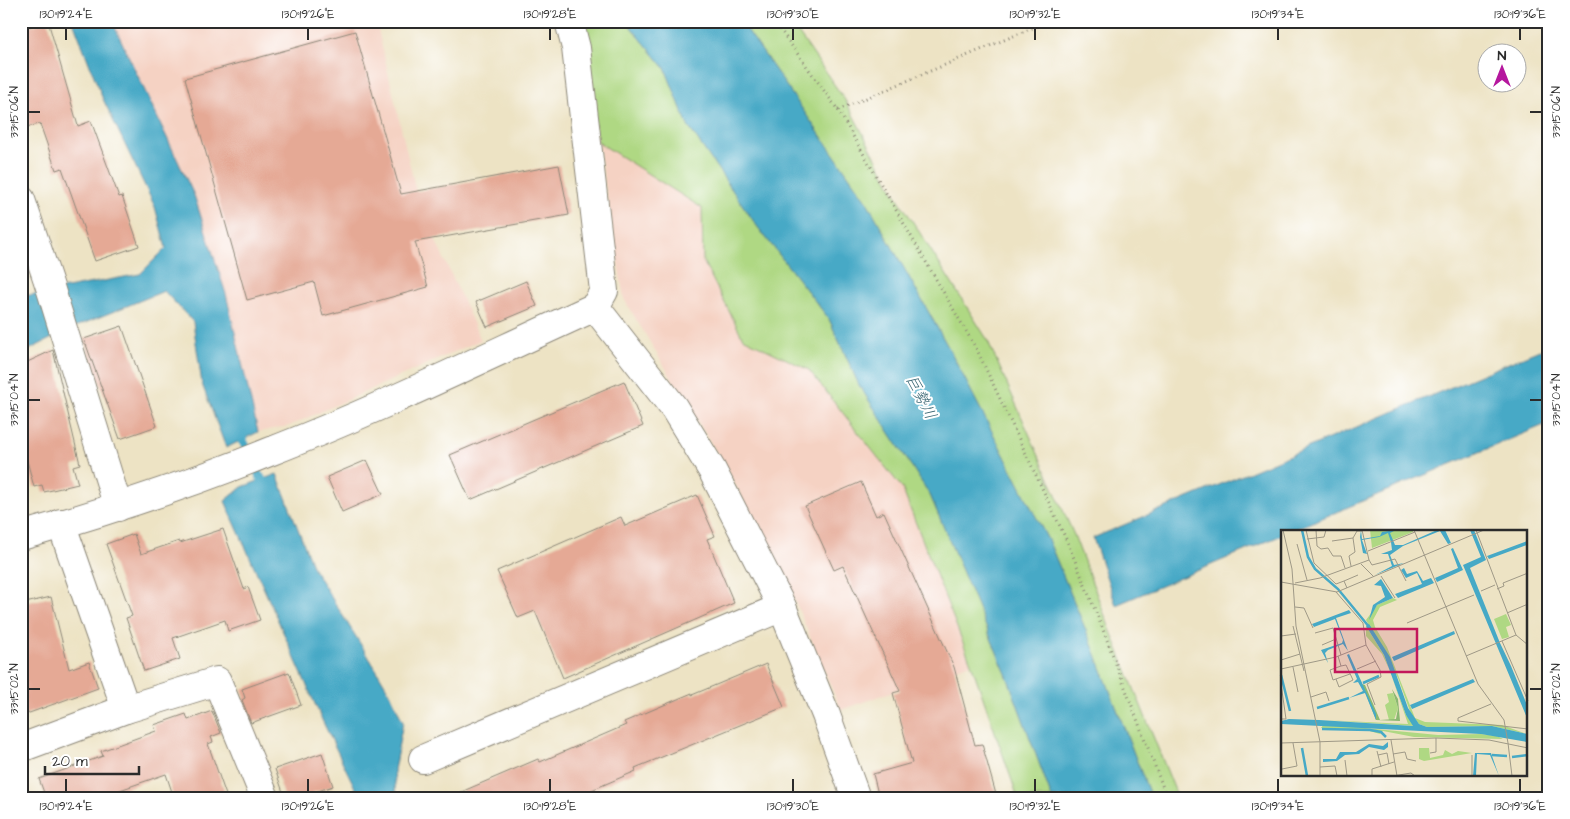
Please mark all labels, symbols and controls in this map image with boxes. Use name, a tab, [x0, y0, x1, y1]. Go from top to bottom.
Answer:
text: 130°19'24"E	[39, 6, 93, 23]
text: 130°19'26"E	[282, 6, 334, 23]
text: 130°19'28"E	[524, 6, 576, 23]
text: 130°19'30"E	[767, 6, 819, 23]
text: 130°19'32"E	[1009, 6, 1061, 23]
text: 130°19'34"E	[1252, 6, 1304, 23]
text: 130°19'36"E	[1494, 6, 1546, 23]
north arrow	[1478, 42, 1528, 92]
text: N	[1498, 46, 1507, 66]
text: 33°15'06"N	[6, 85, 23, 138]
text: 33°15'06"N	[1548, 85, 1565, 138]
water label: 巨勢川	[900, 371, 942, 423]
text: 33°15'04"N	[6, 373, 23, 426]
text: 33°15'04"N	[1548, 373, 1565, 426]
inset map	[1281, 530, 1528, 776]
text: 33°15'02"N	[6, 663, 23, 715]
text: 33°15'02"N	[1548, 663, 1565, 715]
scale bar	[45, 744, 139, 776]
text: 20 m	[52, 751, 88, 772]
text: 130°19'24"E	[39, 798, 93, 815]
text: 130°19'26"E	[282, 798, 334, 815]
text: 130°19'28"E	[524, 798, 576, 815]
text: 130°19'30"E	[767, 798, 819, 815]
text: 130°19'32"E	[1009, 798, 1061, 815]
text: 130°19'34"E	[1252, 798, 1304, 815]
text: 130°19'36"E	[1494, 798, 1546, 815]

